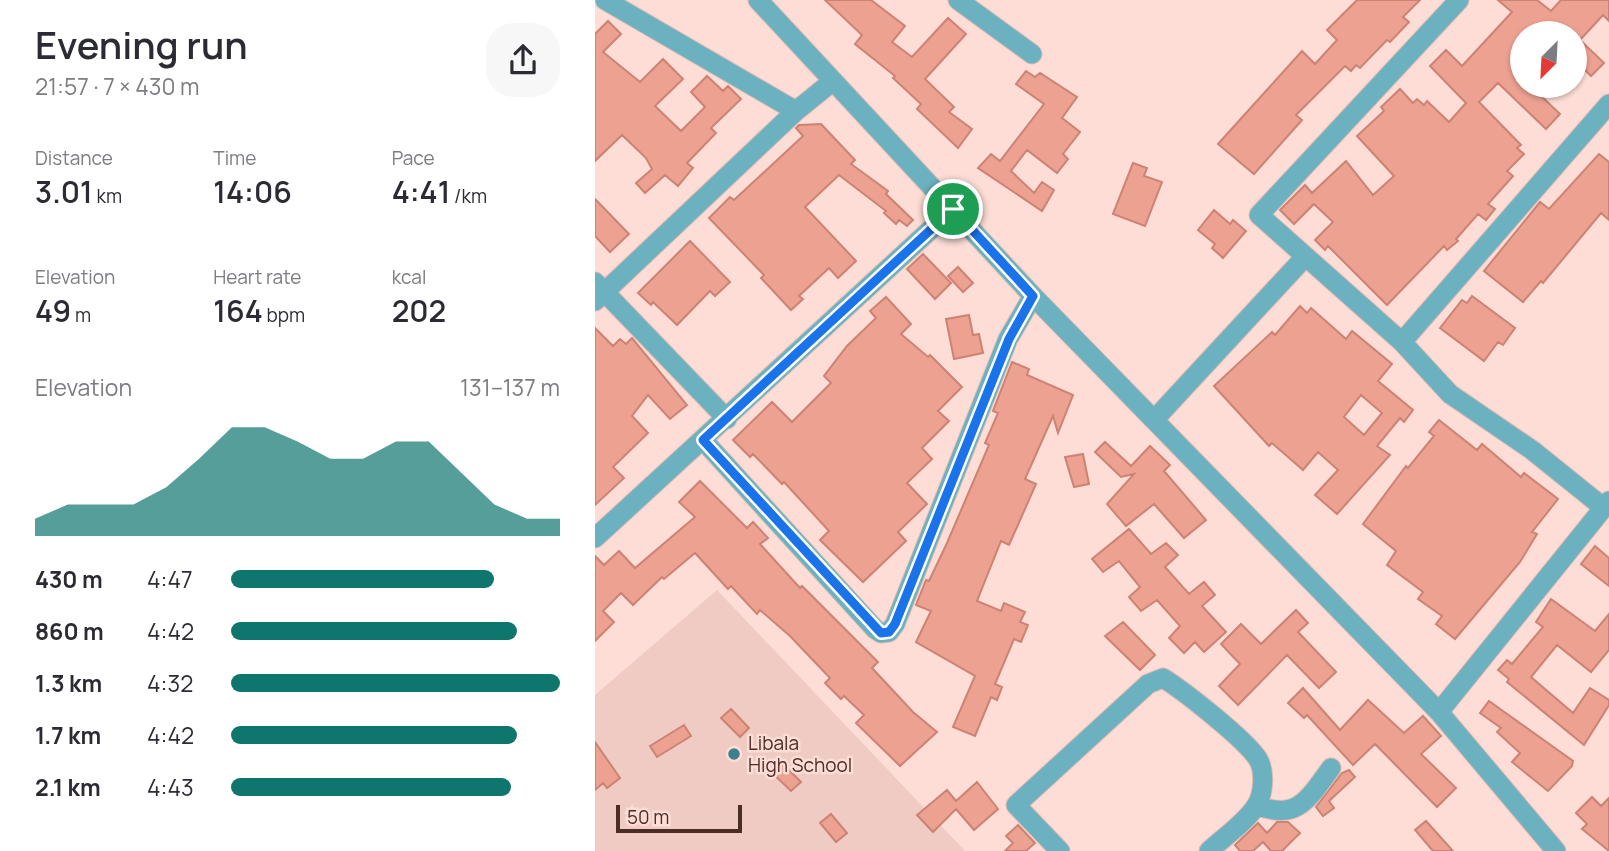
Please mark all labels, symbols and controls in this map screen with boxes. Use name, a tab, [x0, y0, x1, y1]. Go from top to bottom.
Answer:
text: Evening run	[35, 18, 248, 70]
north arrow	[1510, 21, 1587, 98]
map controls	[1510, 21, 1587, 98]
button: share	[486, 23, 560, 97]
text: 21:57 · 7 × 430 m	[35, 70, 200, 102]
text: Distance	[35, 145, 113, 171]
text: Time	[213, 145, 256, 171]
text: Pace	[392, 145, 435, 171]
text: 3.01	[35, 171, 93, 212]
text: 14:06	[213, 171, 292, 212]
text: 4:41	[392, 171, 450, 212]
pin	[923, 179, 983, 239]
text: km	[93, 183, 122, 209]
text: /km	[450, 183, 487, 209]
icon: arrive	[934, 190, 972, 228]
text: Elevation	[35, 264, 115, 290]
text: Heart rate	[213, 264, 301, 290]
text: kcal	[392, 264, 426, 290]
text: 49	[35, 290, 71, 331]
text: 164	[213, 290, 263, 331]
text: 202	[392, 290, 446, 331]
text: m	[71, 302, 91, 328]
text: bpm	[263, 302, 305, 328]
text: Elevation	[35, 371, 132, 403]
text: 131–137 m	[460, 371, 560, 403]
text: 430 m	[35, 563, 103, 595]
text: 4:47	[147, 563, 193, 595]
text: 860 m	[35, 615, 104, 647]
text: 4:42	[147, 615, 194, 647]
text: 1.3 km	[35, 667, 102, 699]
text: 4:32	[147, 667, 193, 699]
text: 1.7 km	[35, 719, 101, 751]
text: 4:42	[147, 719, 194, 751]
place label: Libala High School	[748, 730, 852, 778]
marker: Libala High School	[726, 746, 742, 762]
text: 2.1 km	[35, 771, 101, 803]
text: 4:43	[147, 771, 194, 803]
scale bar	[616, 802, 742, 834]
text: 50 m	[627, 804, 669, 830]

